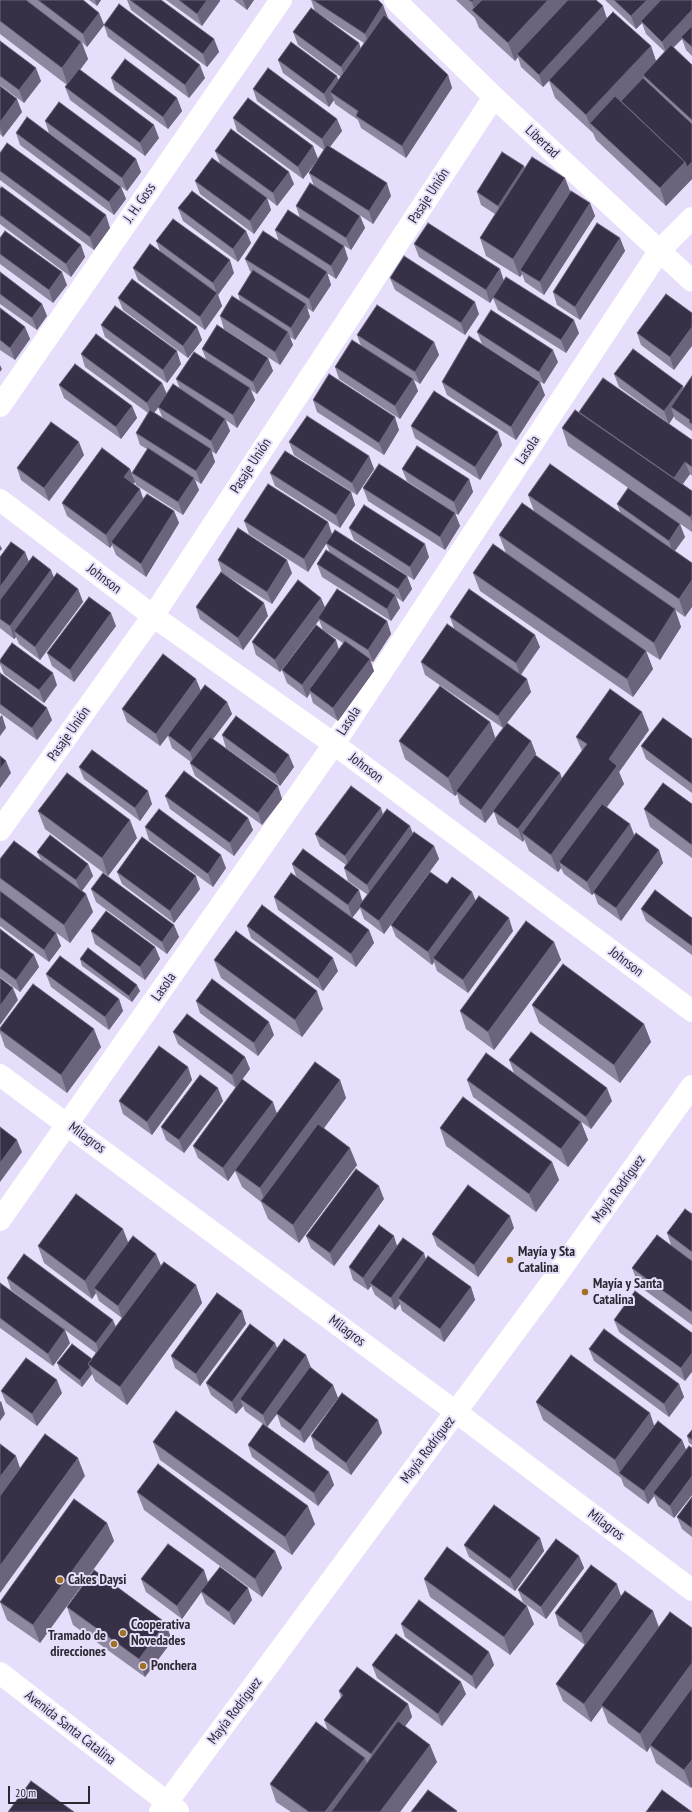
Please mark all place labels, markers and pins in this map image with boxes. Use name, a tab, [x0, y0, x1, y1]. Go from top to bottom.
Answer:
place label: Mayía y Sta Catalina	[518, 1244, 575, 1276]
marker: Mayía y Sta Catalina	[505, 1255, 515, 1265]
place label: Mayía y Santa Catalina	[593, 1276, 662, 1308]
marker: Mayía y Santa Catalina	[580, 1287, 590, 1297]
place label: Cakes Daysi	[68, 1572, 126, 1588]
marker: Cakes Daysi	[55, 1575, 65, 1585]
place label: Cooperativa Novedades	[131, 1617, 190, 1650]
place label: Tramado de direcciones	[48, 1628, 106, 1660]
marker: Cooperativa Novedades	[118, 1628, 128, 1638]
marker: Tramado de direcciones	[109, 1639, 119, 1649]
place label: Ponchera	[151, 1658, 197, 1674]
marker: Ponchera	[138, 1661, 148, 1671]

